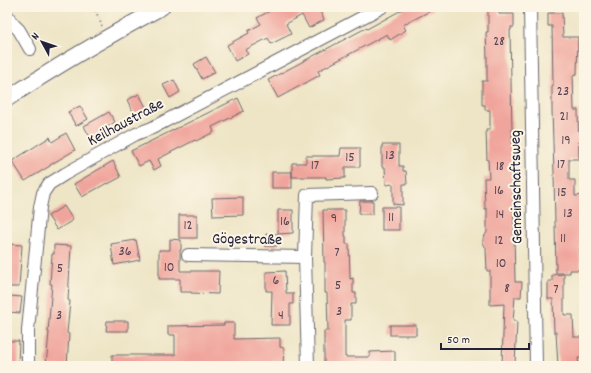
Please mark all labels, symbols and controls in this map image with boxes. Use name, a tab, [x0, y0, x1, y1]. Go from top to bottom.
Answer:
north arrow	[22, 22, 62, 62]
text: N	[28, 29, 44, 44]
house number: 28	[493, 32, 505, 52]
house number: 23	[557, 82, 569, 102]
street label: Keilhaustraße	[84, 93, 168, 153]
house number: 21	[559, 107, 569, 127]
street label: Gemeinschaftsweg	[505, 130, 529, 244]
house number: 19	[561, 131, 571, 151]
house number: 13	[385, 146, 395, 166]
house number: 15	[345, 148, 355, 168]
house number: 17	[557, 155, 565, 175]
house number: 17	[311, 156, 319, 176]
house number: 18	[496, 157, 505, 177]
house number: 16	[494, 181, 504, 201]
house number: 15	[557, 183, 567, 203]
house number: 13	[563, 204, 573, 224]
house number: 14	[496, 205, 504, 225]
house number: 11	[388, 208, 394, 228]
house number: 9	[331, 209, 337, 229]
house number: 16	[280, 212, 290, 232]
house number: 12	[183, 216, 193, 236]
street label: Gögestraße	[212, 228, 282, 252]
house number: 11	[560, 229, 566, 249]
house number: 12	[494, 231, 504, 251]
house number: 36	[118, 242, 132, 262]
house number: 7	[334, 243, 340, 263]
house number: 10	[496, 254, 506, 274]
house number: 10	[164, 258, 174, 278]
house number: 5	[57, 259, 63, 279]
house number: 6	[273, 271, 280, 291]
house number: 5	[335, 276, 341, 296]
house number: 8	[504, 279, 510, 299]
house number: 7	[553, 280, 559, 300]
house number: 3	[336, 302, 342, 322]
house number: 3	[56, 306, 62, 326]
house number: 4	[278, 306, 284, 326]
scale bar	[441, 325, 529, 351]
text: 50 m	[447, 332, 470, 349]

